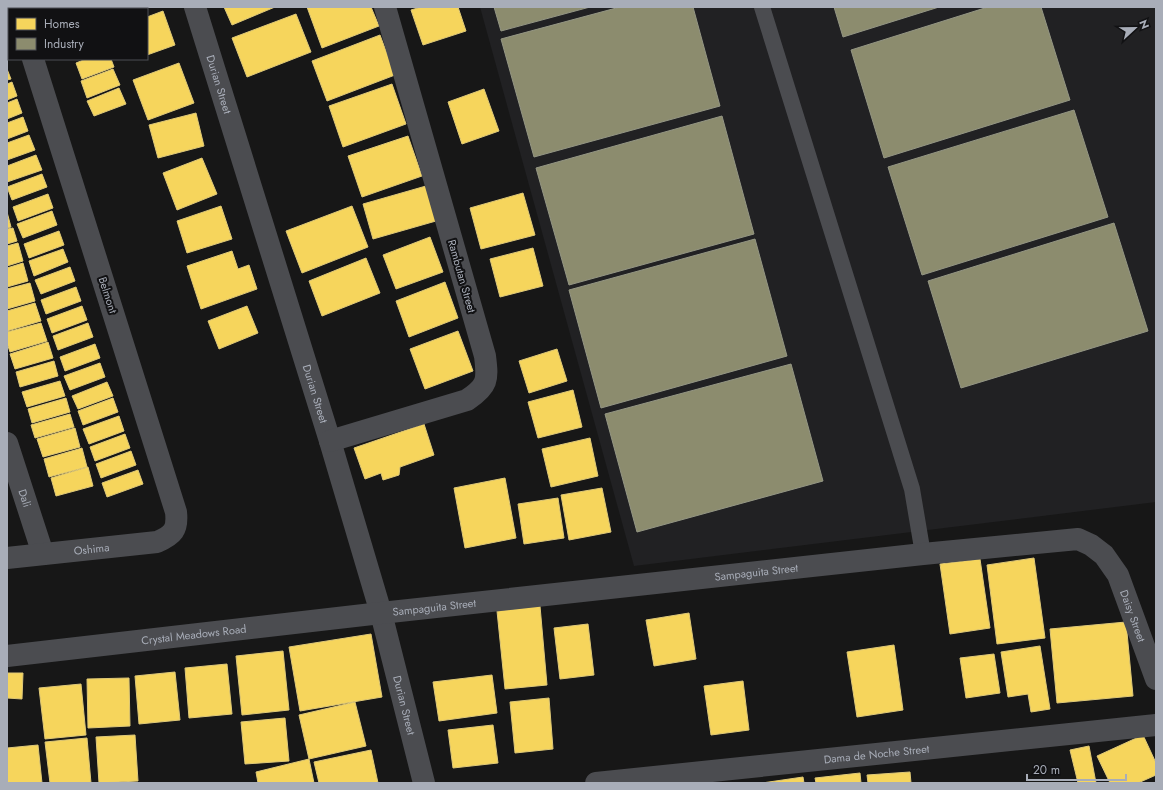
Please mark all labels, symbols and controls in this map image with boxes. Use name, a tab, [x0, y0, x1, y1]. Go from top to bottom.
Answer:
legend	[8, 8, 148, 60]
north arrow	[1115, 8, 1155, 48]
text: Homes	[44, 15, 80, 33]
text: N	[1135, 17, 1153, 31]
text: Industry	[44, 35, 85, 53]
street label: Durian Street	[202, 53, 236, 116]
street label: Rambutan Street	[444, 238, 480, 315]
street label: Belmont	[95, 275, 121, 316]
street label: Durian Street	[299, 362, 332, 425]
street label: Dali	[14, 487, 35, 509]
street label: Oshima	[73, 539, 110, 559]
street label: Sampaguita Street	[714, 560, 799, 585]
street label: Daisy Street	[1116, 588, 1150, 645]
street label: Sampaguita Street	[392, 595, 477, 620]
street label: Crystal Meadows Road	[140, 621, 247, 649]
street label: Durian Street	[389, 674, 420, 737]
street label: Dama de Noche Street	[823, 740, 930, 767]
scale bar	[1027, 756, 1126, 782]
text: 20 m	[1033, 761, 1060, 779]

